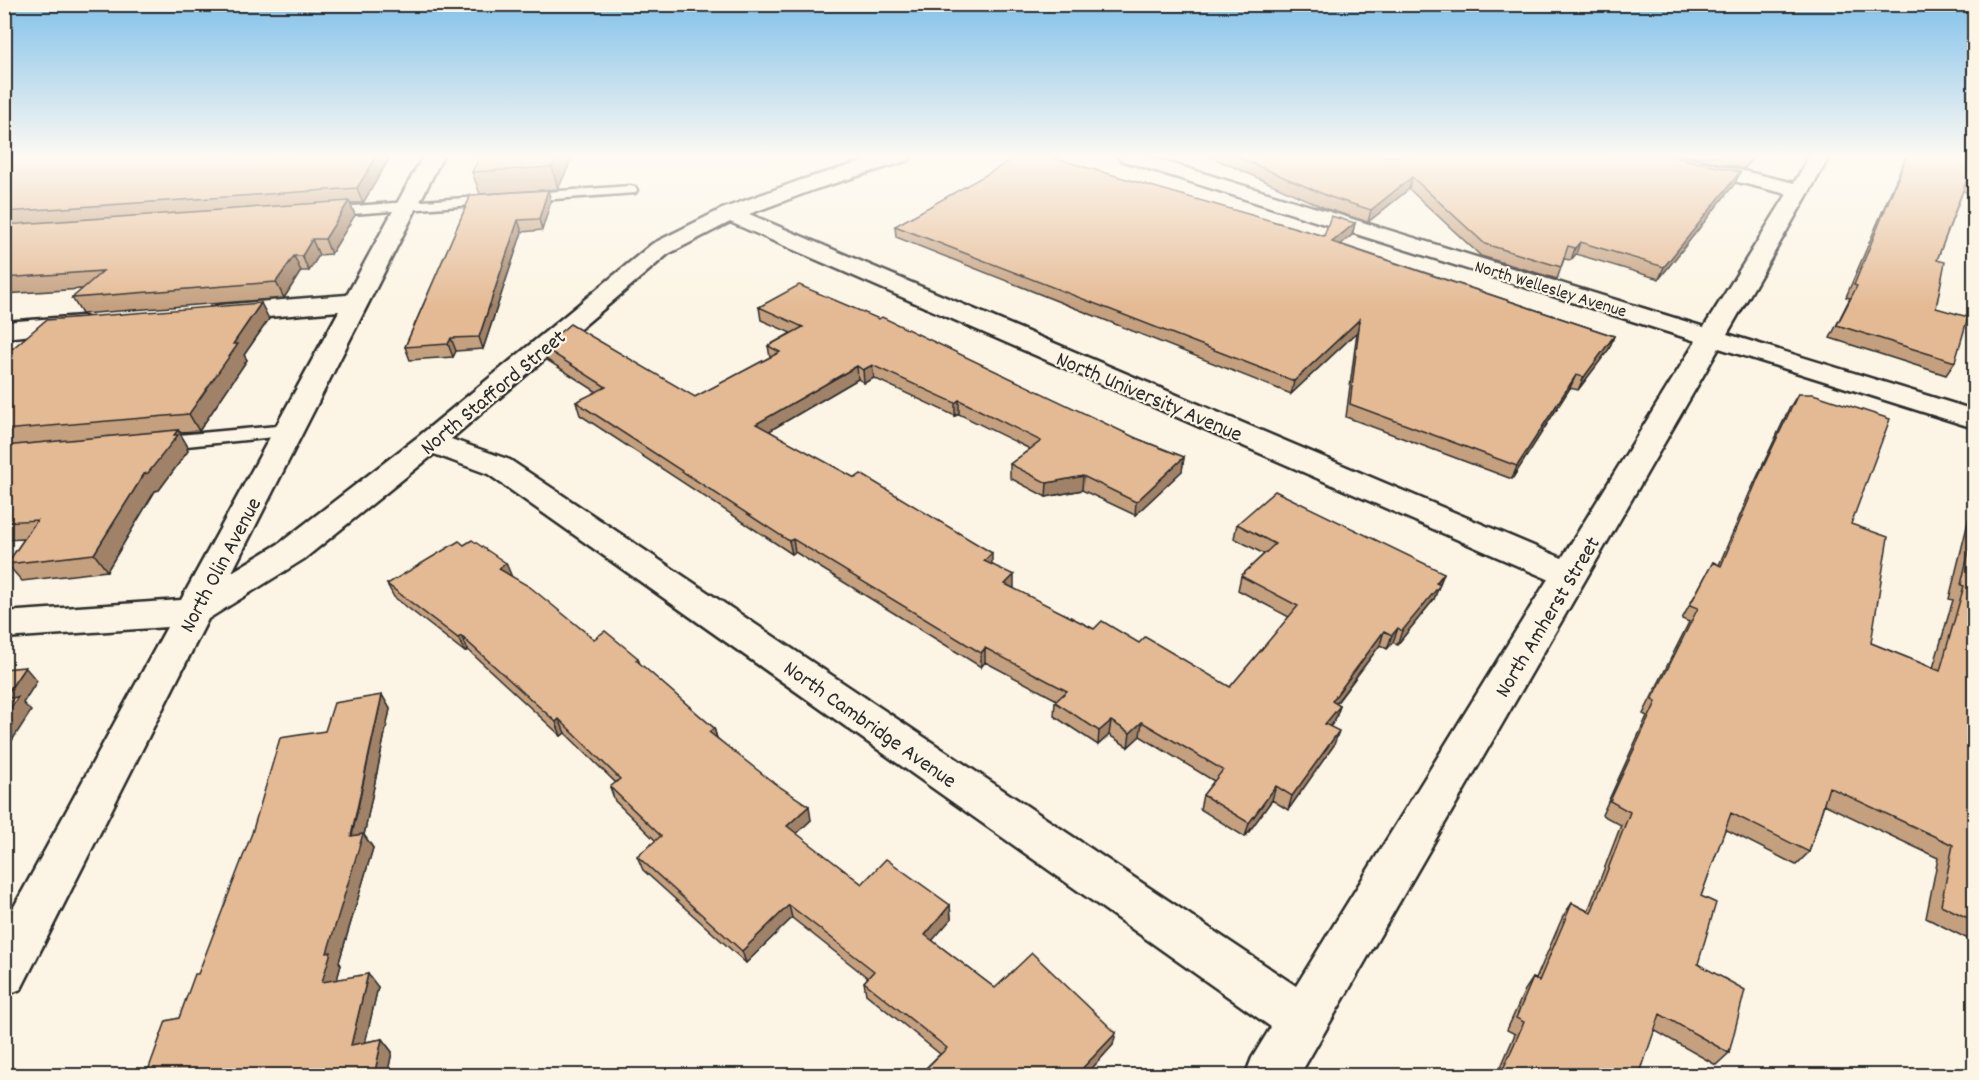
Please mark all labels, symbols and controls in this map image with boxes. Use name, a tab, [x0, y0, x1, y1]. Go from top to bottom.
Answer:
street label: North Wellesley Avenue	[1471, 255, 1629, 325]
street label: North Stafford Street	[415, 323, 574, 464]
street label: North University Avenue	[1051, 345, 1246, 451]
street label: North Olin Avenue	[173, 492, 271, 639]
street label: North Amherst Street	[1489, 531, 1609, 704]
street label: North Cambridge Avenue	[776, 654, 962, 797]

